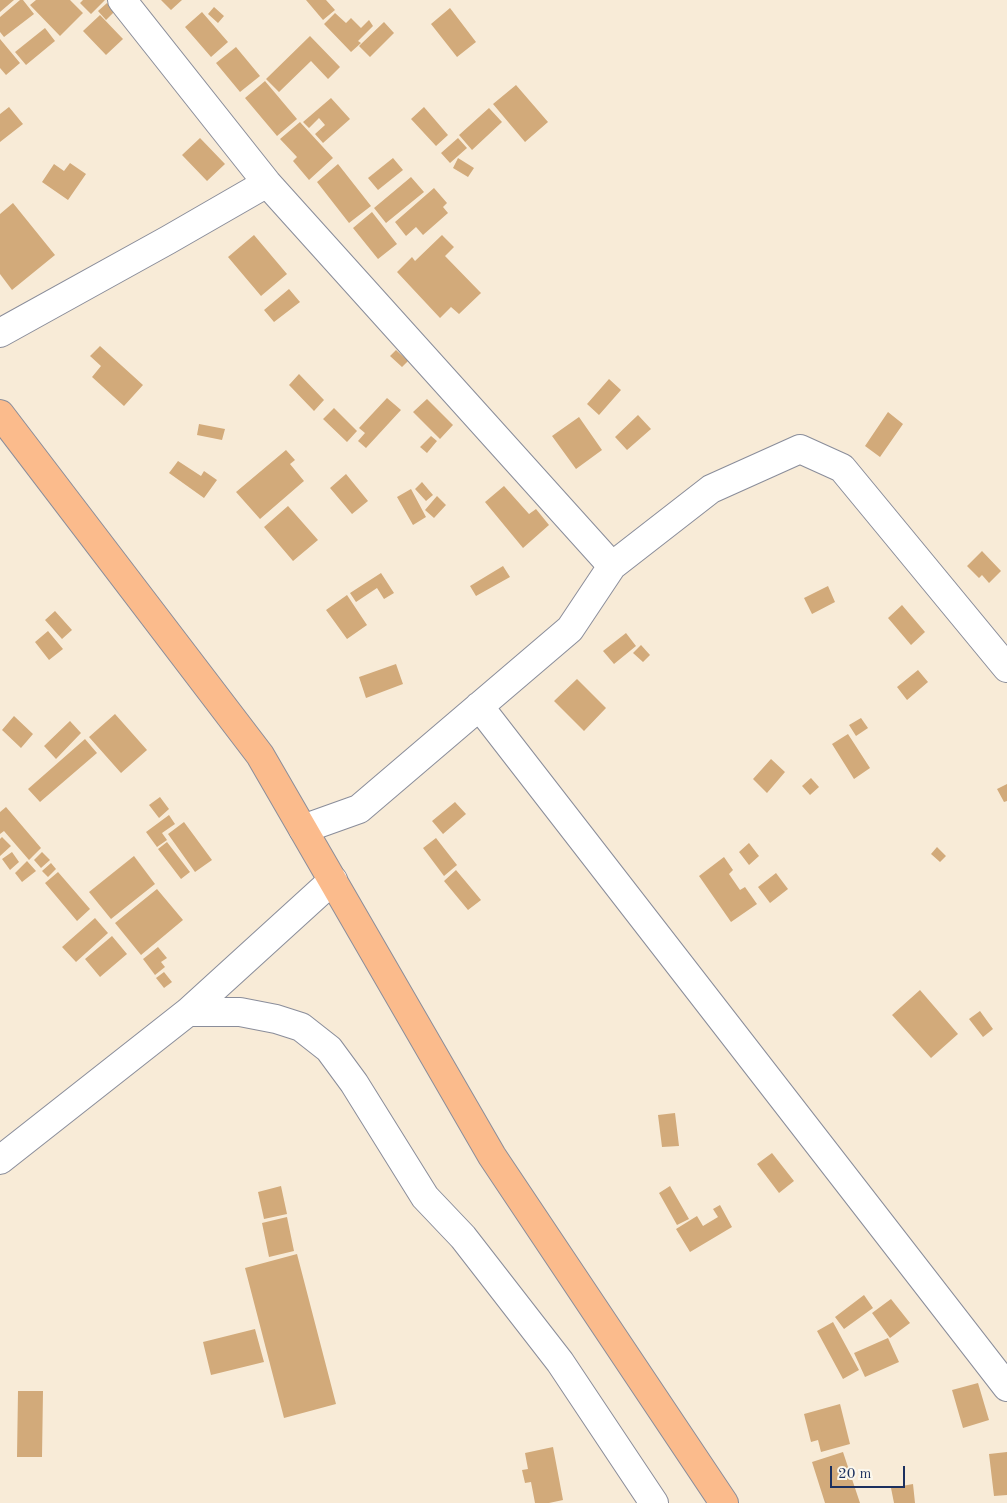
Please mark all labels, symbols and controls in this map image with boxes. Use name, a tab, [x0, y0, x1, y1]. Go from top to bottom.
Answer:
scale bar	[832, 1456, 907, 1488]
text: 20 m	[838, 1467, 872, 1482]

